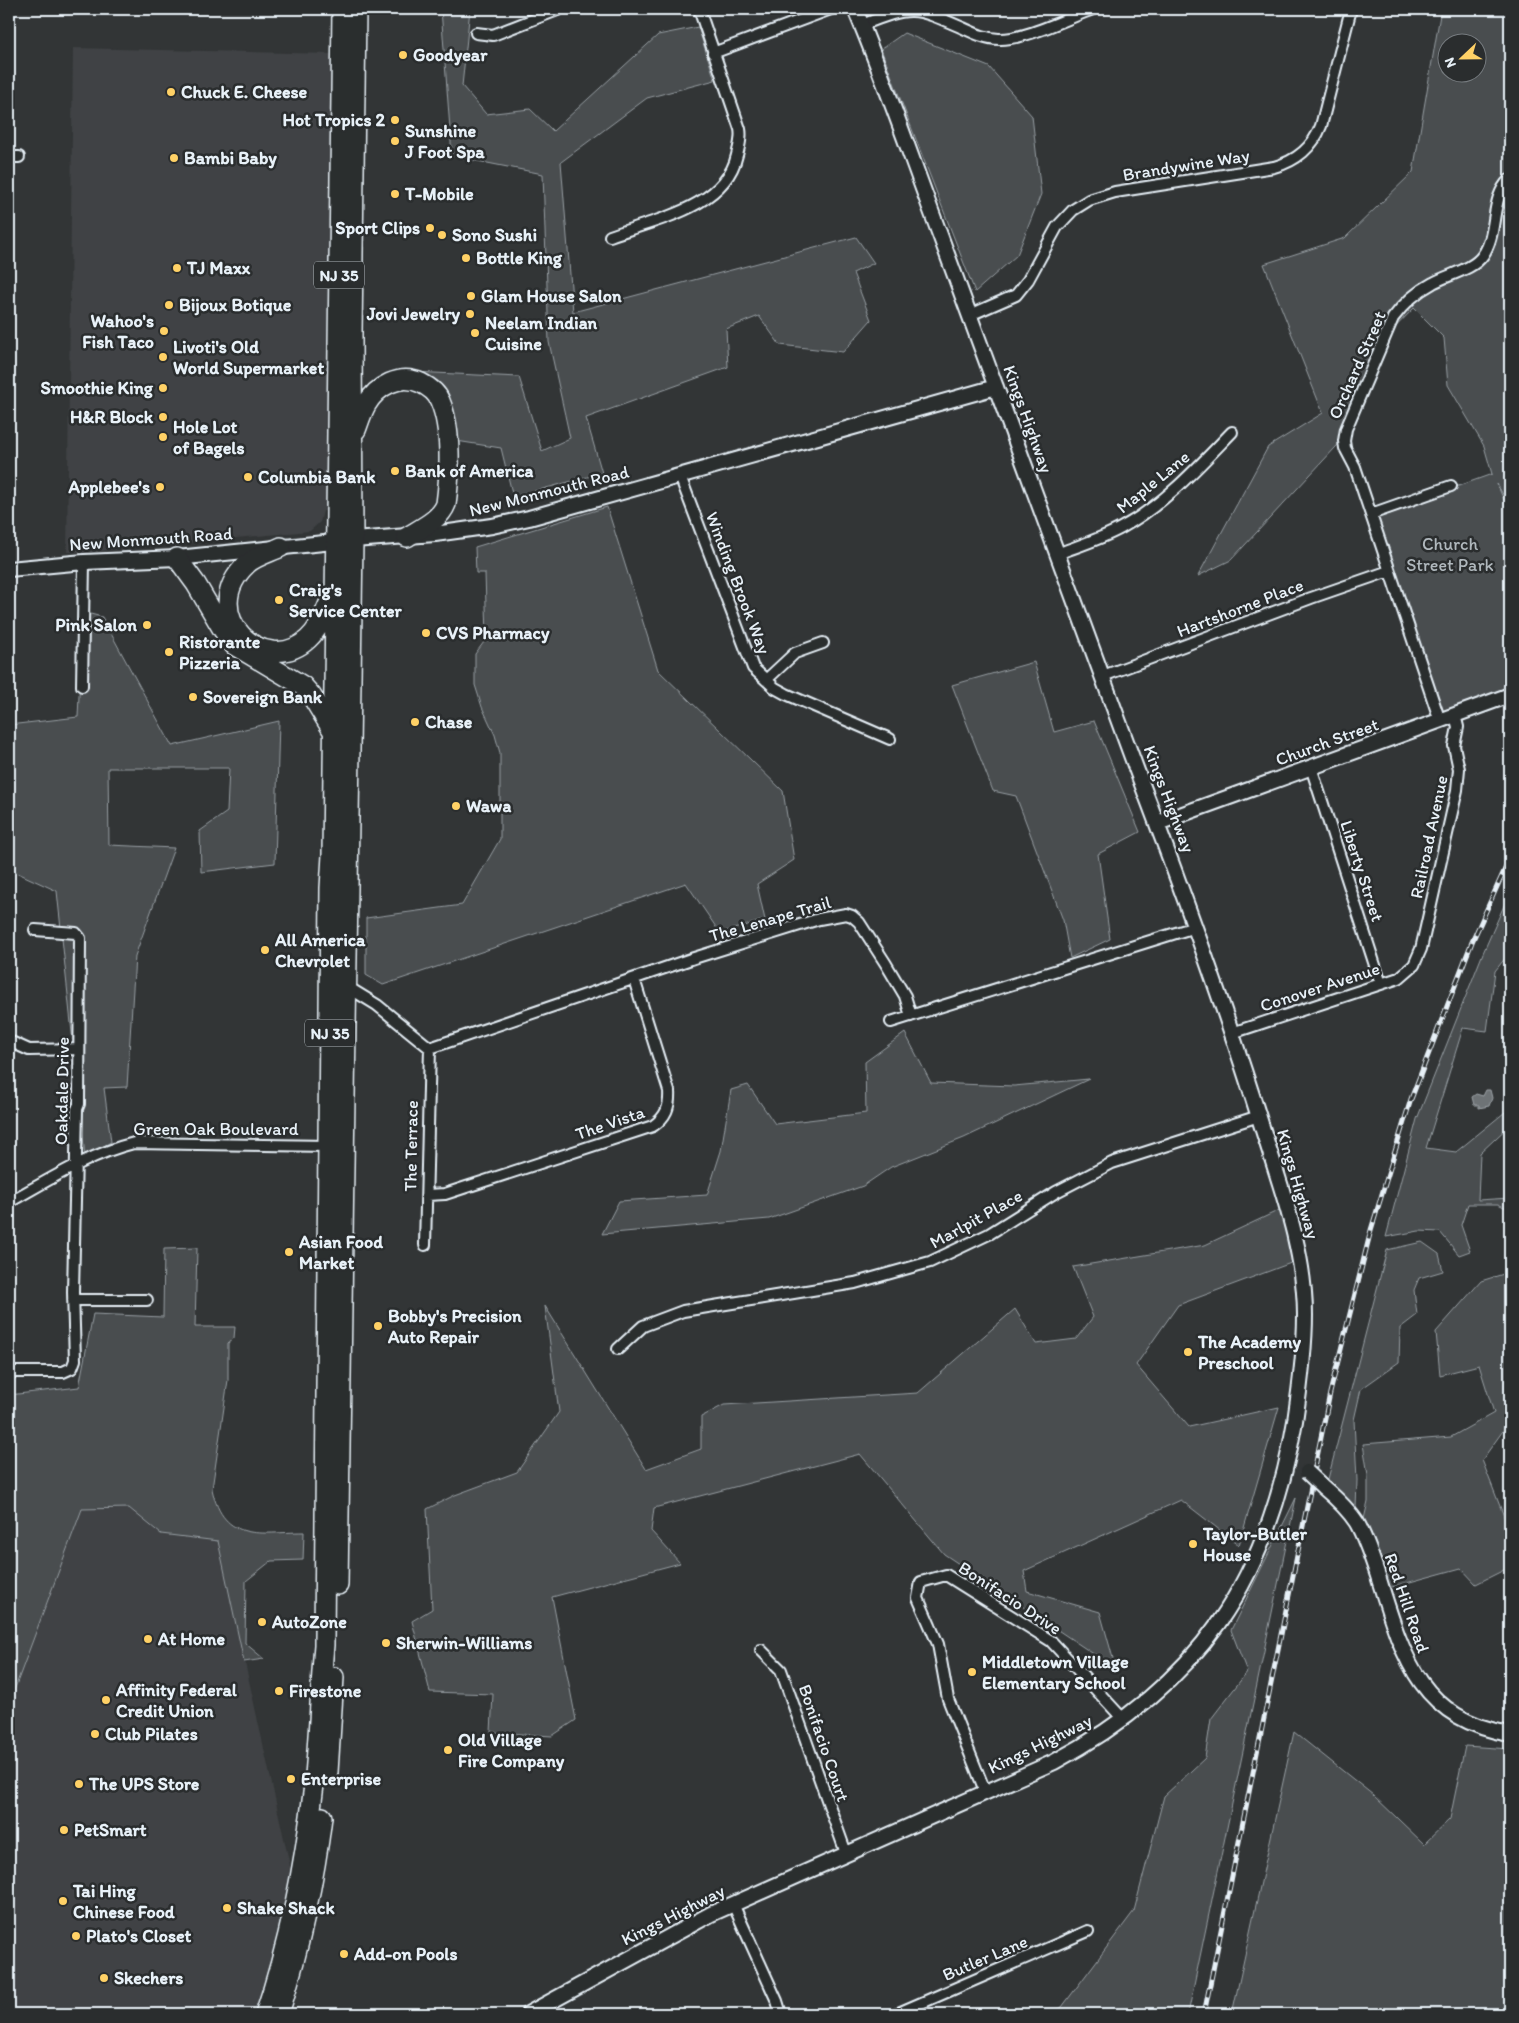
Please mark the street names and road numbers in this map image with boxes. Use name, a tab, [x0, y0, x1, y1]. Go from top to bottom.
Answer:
street label: Brandywine Way	[1121, 144, 1252, 186]
road number: NJ 35	[314, 262, 364, 288]
street label: Orchard Street	[1323, 307, 1391, 422]
street label: Kings Highway	[998, 362, 1058, 476]
street label: Maple Lane	[1112, 446, 1194, 518]
street label: New Monmouth Road	[467, 460, 631, 521]
street label: Winding Brook Way	[701, 509, 775, 658]
street label: New Monmouth Road	[69, 522, 234, 556]
street label: Hartshorne Place	[1174, 574, 1306, 642]
street label: Church Street	[1272, 713, 1382, 771]
street label: Kings Highway	[1138, 742, 1200, 856]
street label: Railroad Avenue	[1405, 773, 1453, 901]
street label: Liberty Street	[1335, 817, 1389, 925]
street label: The Lenape Trail	[707, 891, 833, 947]
street label: Conover Avenue	[1257, 957, 1383, 1017]
road number: NJ 35	[305, 1020, 355, 1046]
street label: Oakdale Drive	[50, 1037, 74, 1145]
street label: The Terrace	[399, 1100, 423, 1192]
street label: The Vista	[572, 1101, 648, 1145]
street label: Green Oak Boulevard	[133, 1118, 299, 1140]
street label: Kings Highway	[1272, 1127, 1324, 1242]
street label: Marlpit Place	[926, 1185, 1026, 1253]
street label: Red Hill Road	[1380, 1550, 1434, 1656]
street label: Bonifacio Drive	[954, 1556, 1066, 1640]
street label: Bonifacio Court	[794, 1681, 854, 1805]
street label: Kings Highway	[984, 1709, 1096, 1779]
street label: Kings Highway	[618, 1879, 729, 1950]
street label: Butler Lane	[939, 1930, 1031, 1986]

